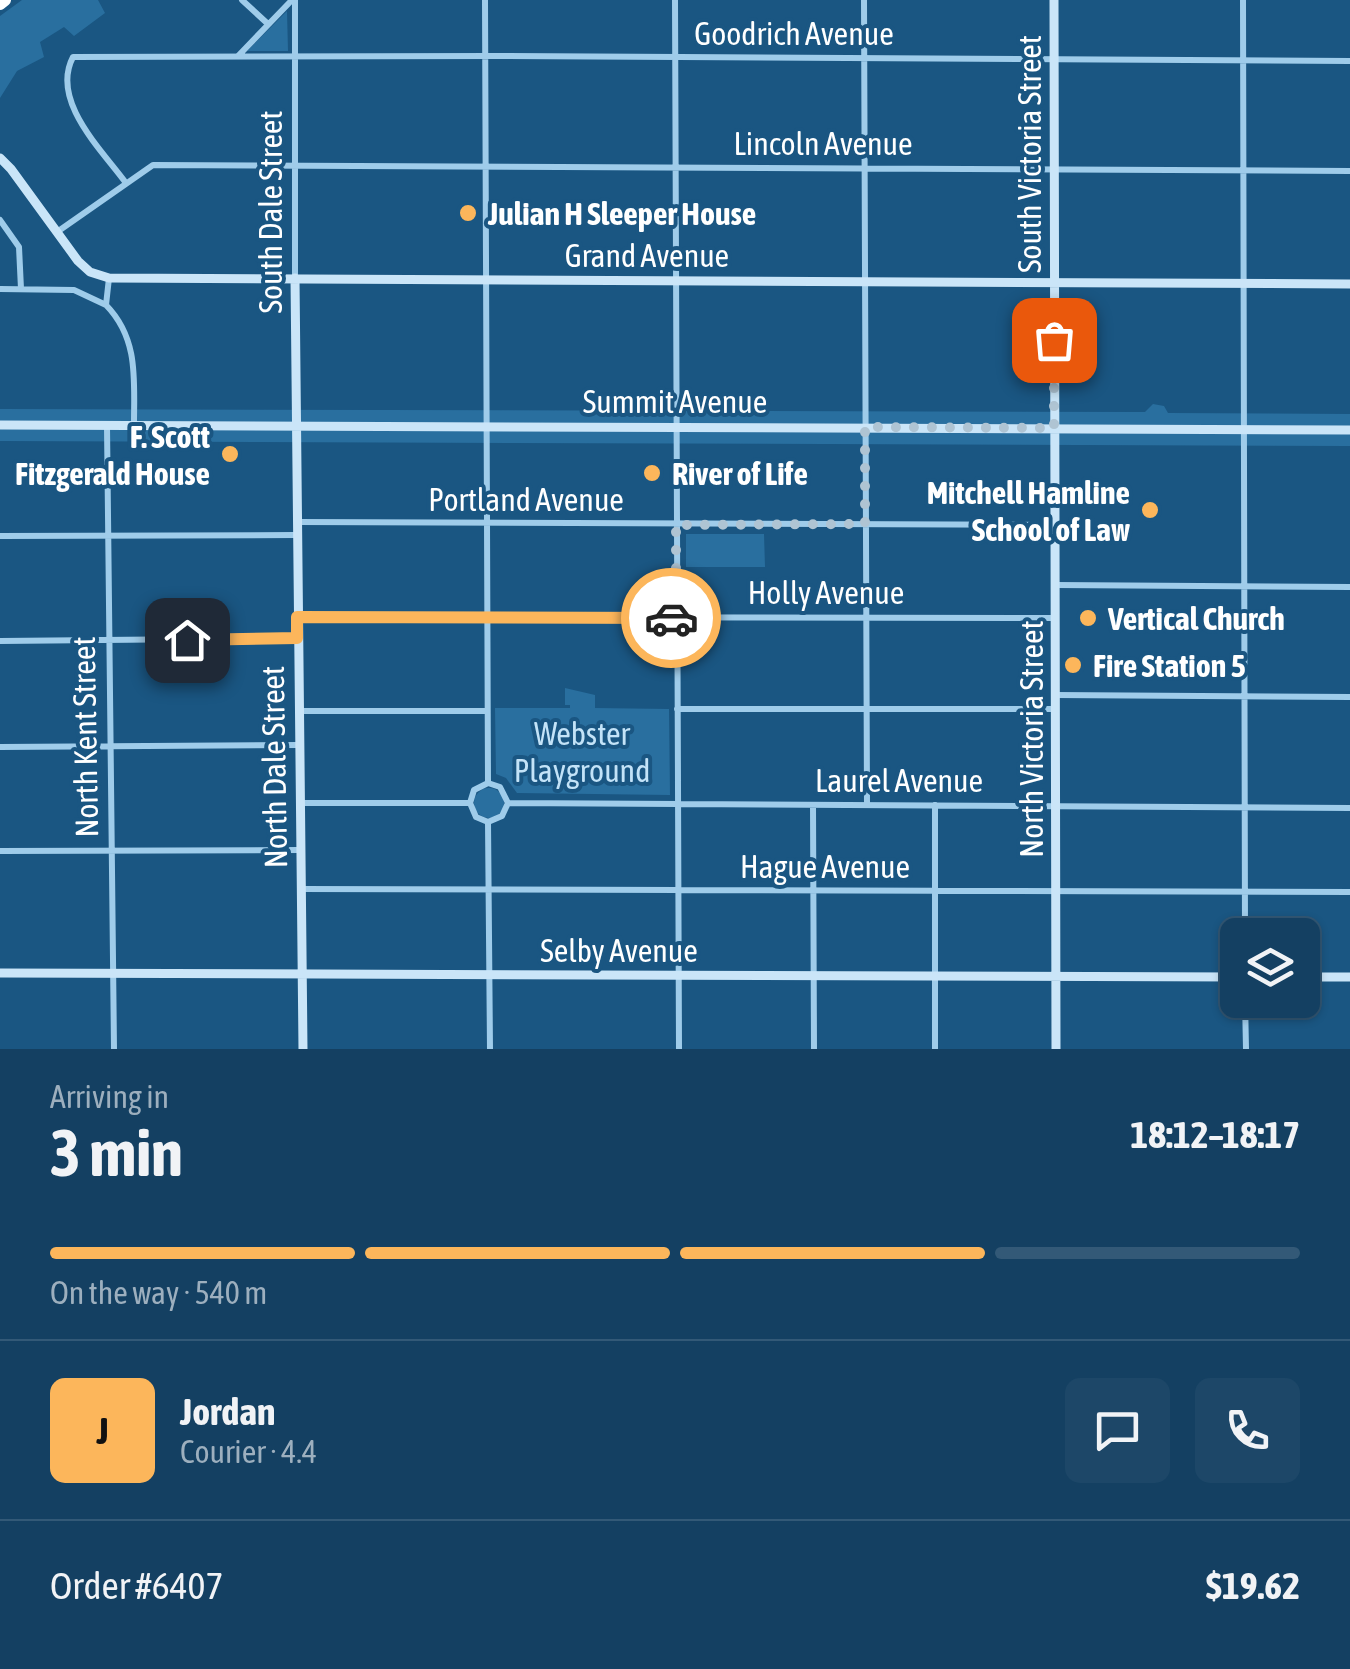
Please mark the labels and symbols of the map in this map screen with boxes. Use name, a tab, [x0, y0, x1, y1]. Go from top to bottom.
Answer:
street label: Goodrich Avenue	[694, 15, 894, 52]
street label: South Victoria Street	[1011, 35, 1048, 273]
street label: South Dale Street	[252, 110, 289, 314]
street label: Lincoln Avenue	[733, 125, 913, 162]
place label: Julian H Sleeper House	[487, 195, 756, 232]
marker: Julian H Sleeper House	[457, 202, 479, 224]
street label: Grand Avenue	[565, 237, 729, 274]
pin	[1012, 298, 1097, 383]
street label: Summit Avenue	[583, 383, 767, 420]
place label: F. Scott Fitzgerald House	[15, 418, 211, 492]
marker: F. Scott Fitzgerald House	[219, 443, 241, 465]
place label: River of Life	[672, 455, 808, 492]
marker: River of Life	[641, 462, 663, 484]
place label: Mitchell Hamline School of Law	[927, 474, 1130, 548]
street label: Portland Avenue	[428, 481, 624, 518]
marker: Mitchell Hamline School of Law	[1139, 499, 1161, 521]
courier	[621, 568, 721, 668]
street label: Holly Avenue	[748, 574, 904, 611]
pin	[145, 598, 230, 683]
place label: Vertical Church	[1107, 600, 1285, 637]
marker: Vertical Church	[1077, 607, 1099, 629]
street label: North Victoria Street	[1013, 620, 1050, 858]
street label: North Kent Street	[65, 636, 105, 838]
place label: Fire Station 5	[1093, 647, 1246, 684]
marker: Fire Station 5	[1062, 654, 1084, 676]
street label: North Dale Street	[254, 666, 294, 868]
park label: Webster Playground	[514, 715, 650, 789]
street label: Laurel Avenue	[815, 762, 983, 799]
street label: Hague Avenue	[740, 848, 910, 885]
street label: Selby Avenue	[540, 932, 698, 969]

